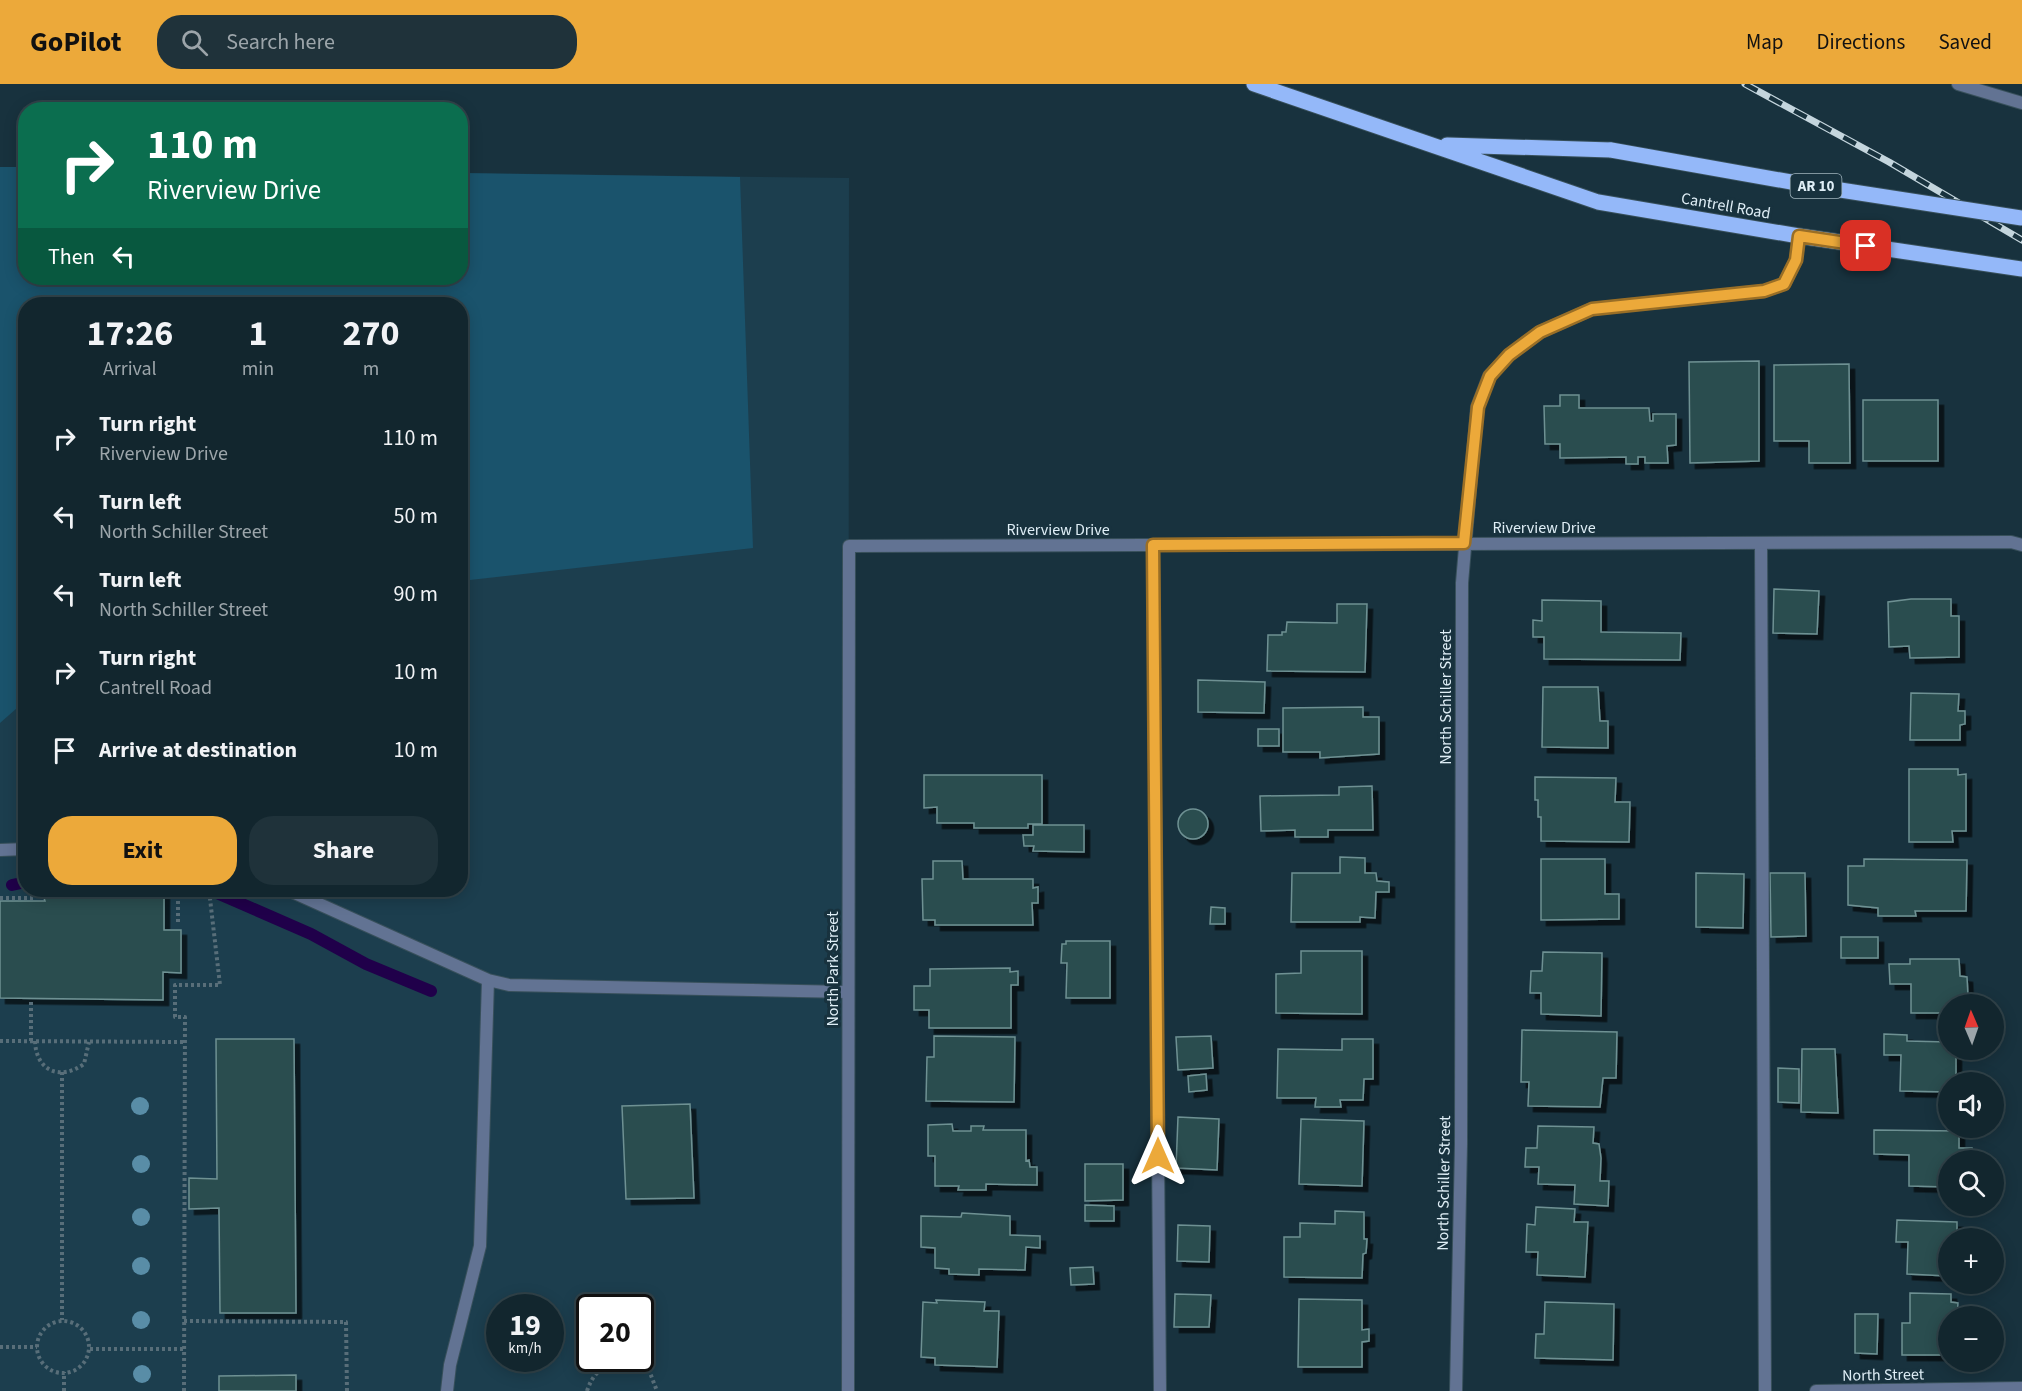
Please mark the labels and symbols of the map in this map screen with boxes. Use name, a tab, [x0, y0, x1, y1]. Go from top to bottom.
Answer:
road number: AR 10	[1790, 174, 1842, 198]
street label: Cantrell Road	[1679, 187, 1772, 225]
pin	[1840, 220, 1891, 271]
street label: Riverview Drive	[1492, 517, 1596, 539]
street label: Riverview Drive	[1006, 519, 1110, 541]
street label: North Schiller Street	[1435, 629, 1457, 765]
street label: North Park Street	[822, 911, 844, 1027]
north arrow	[1938, 994, 2004, 1060]
street label: North Schiller Street	[1432, 1115, 1456, 1251]
position arrow	[1126, 1124, 1190, 1188]
speed limit sign: 20	[576, 1294, 654, 1372]
street label: North Street	[1842, 1363, 1925, 1387]

